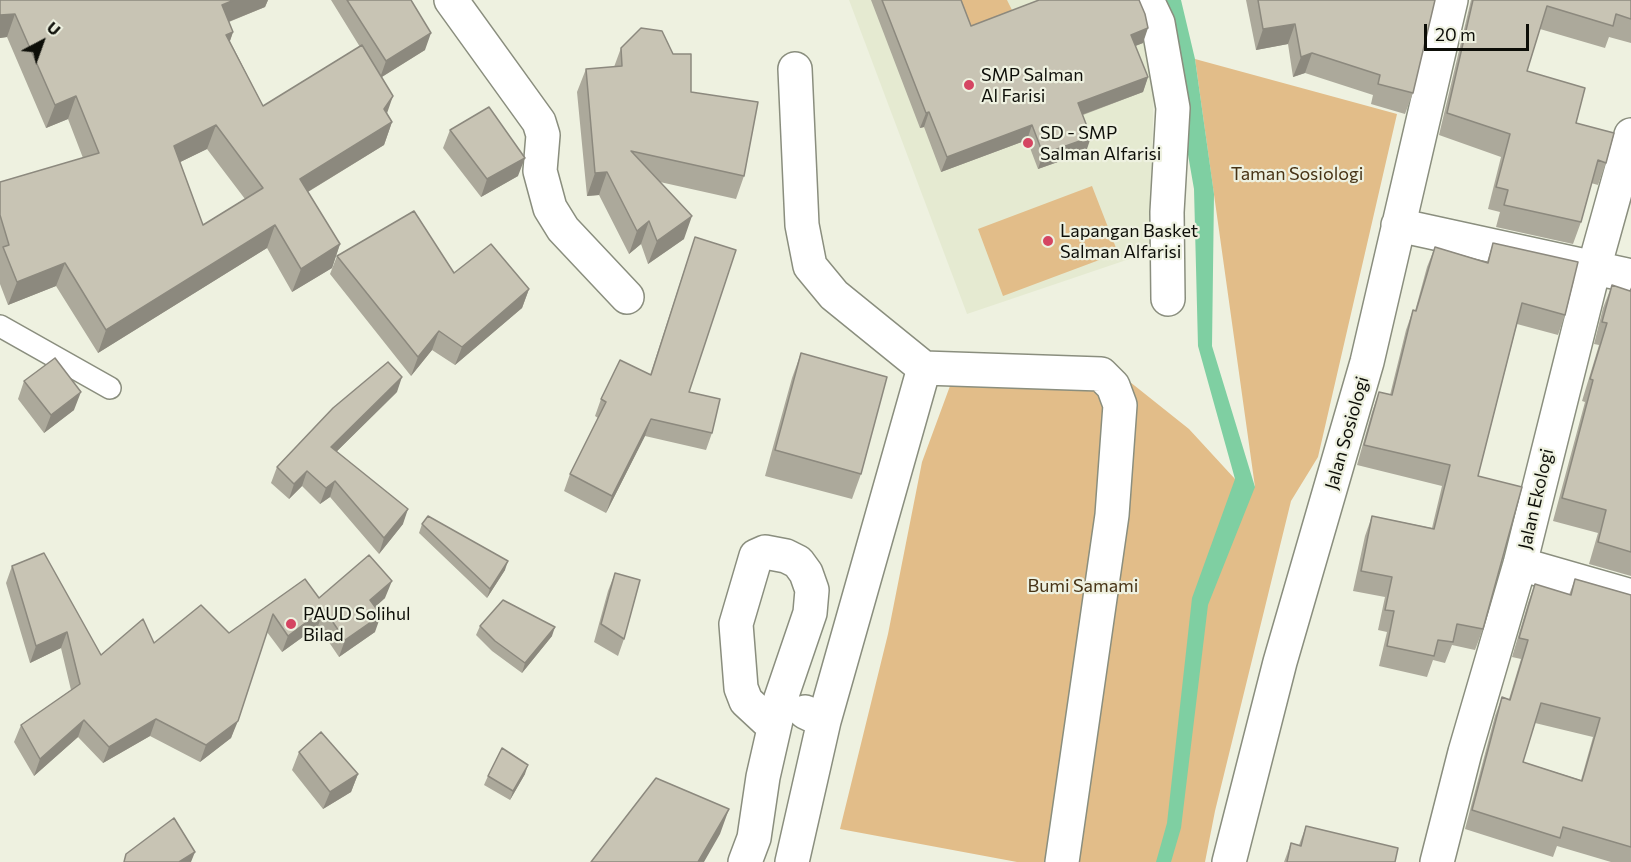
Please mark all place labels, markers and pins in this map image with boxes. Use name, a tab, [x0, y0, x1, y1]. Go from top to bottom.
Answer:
place label: SMP Salman Al Farisi	[981, 64, 1084, 106]
marker: SMP Salman Al Farisi	[962, 78, 976, 92]
place label: SD - SMP Salman Alfarisi	[1040, 122, 1161, 164]
marker: SD - SMP Salman Alfarisi	[1021, 136, 1035, 150]
place label: Lapangan Basket Salman Alfarisi	[1060, 220, 1198, 262]
marker: Lapangan Basket Salman Alfarisi	[1041, 234, 1055, 248]
place label: PAUD Solihul Bilad	[303, 603, 411, 646]
marker: PAUD Solihul Bilad	[284, 617, 298, 631]

